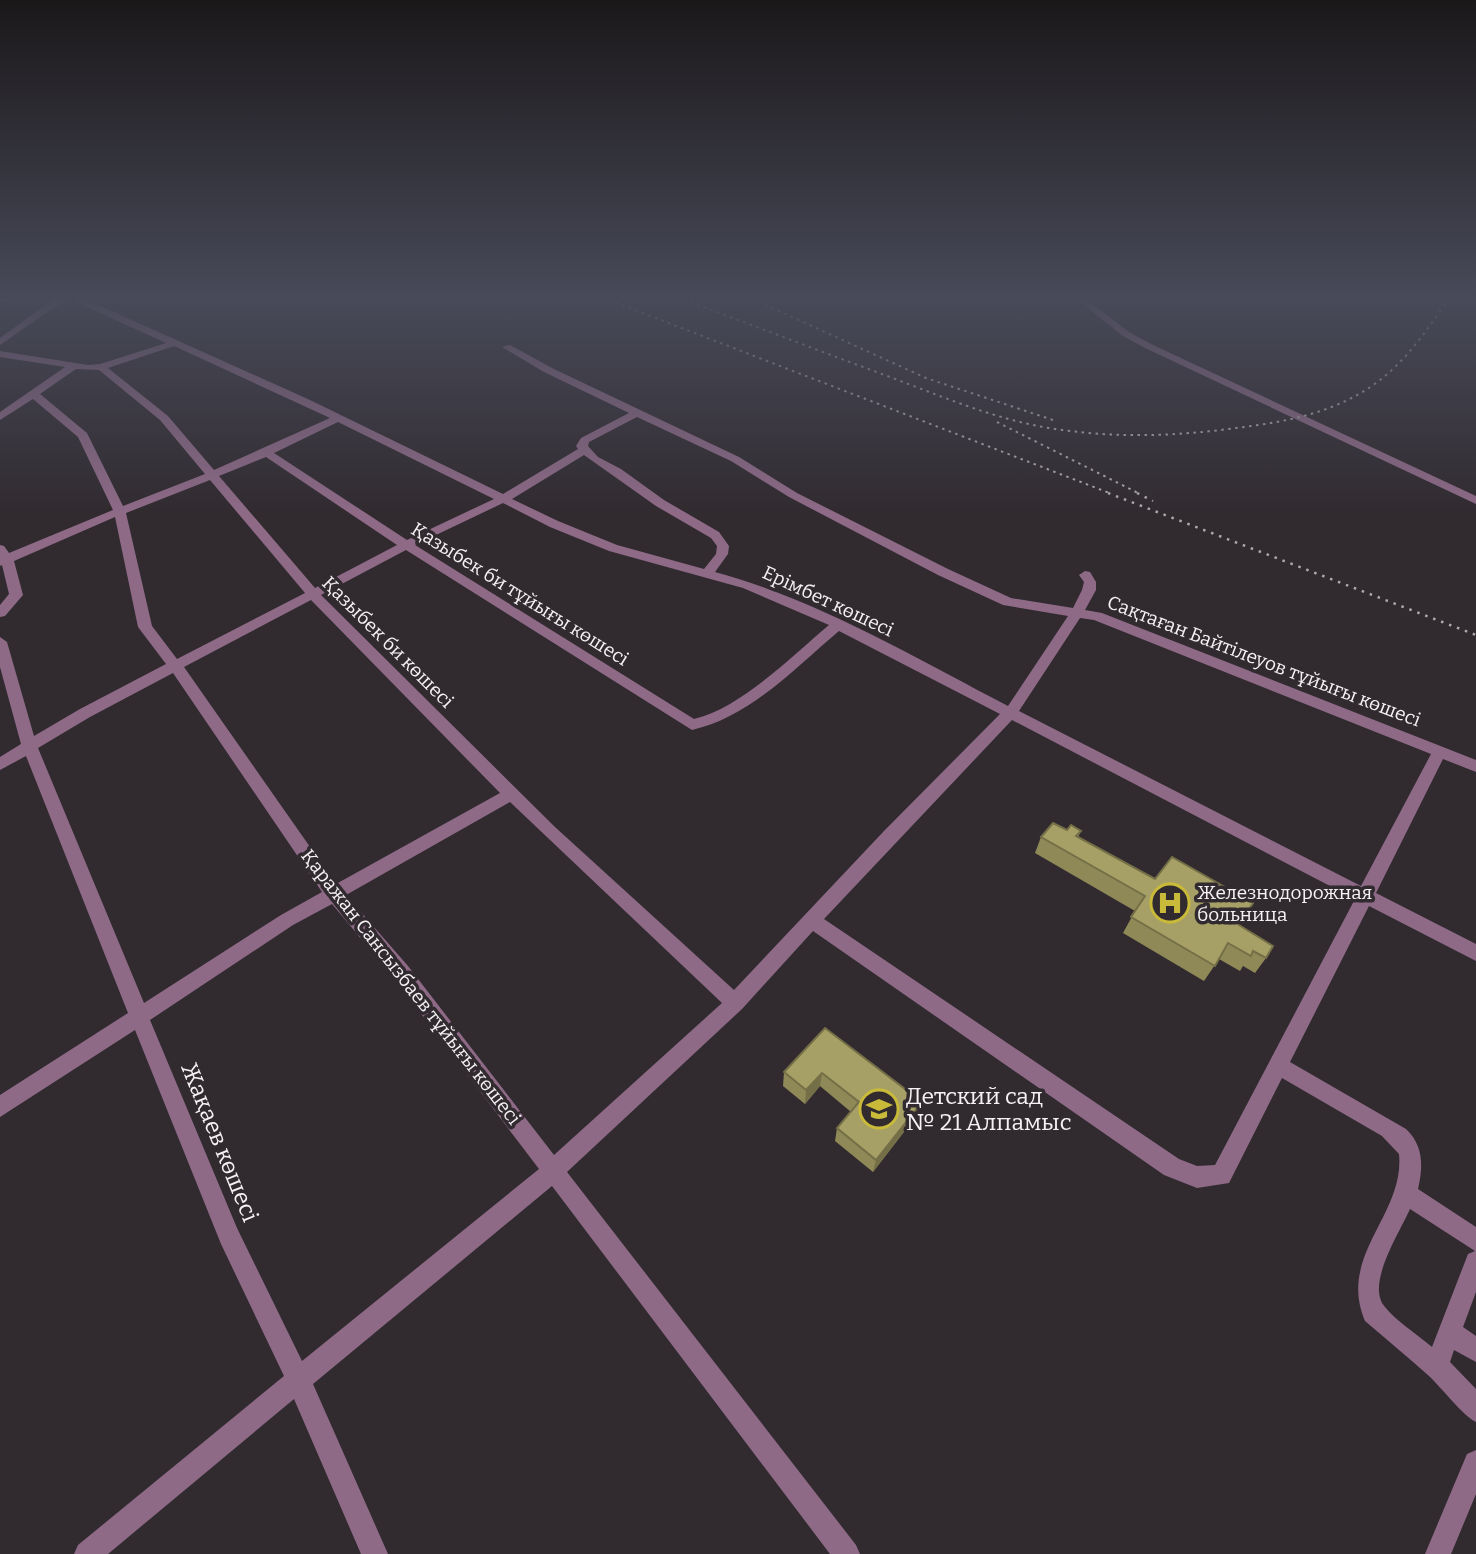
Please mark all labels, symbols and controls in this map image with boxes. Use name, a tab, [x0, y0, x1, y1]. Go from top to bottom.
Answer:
street label: Қазыбек би тұйығы көшесі	[407, 517, 633, 671]
street label: Ерімбет көшесі	[759, 561, 898, 642]
street label: Қазыбек би көшесі	[317, 571, 459, 713]
street label: Сақтаған Байтілеуов тұйығы көшесі	[1104, 590, 1424, 732]
street label: Қаражан Сансызбаев тұйығы көшесі	[296, 845, 526, 1130]
place label: Железнодорожная больница	[1197, 881, 1372, 926]
hospital icon: Железнодорожная больница	[1149, 882, 1191, 924]
street label: Жақаев көшесі	[175, 1058, 265, 1226]
place label: Детский сад № 21 Алпамыс	[906, 1082, 1071, 1136]
school or university icon: Детский сад № 21 Алпамыс	[858, 1088, 900, 1130]

